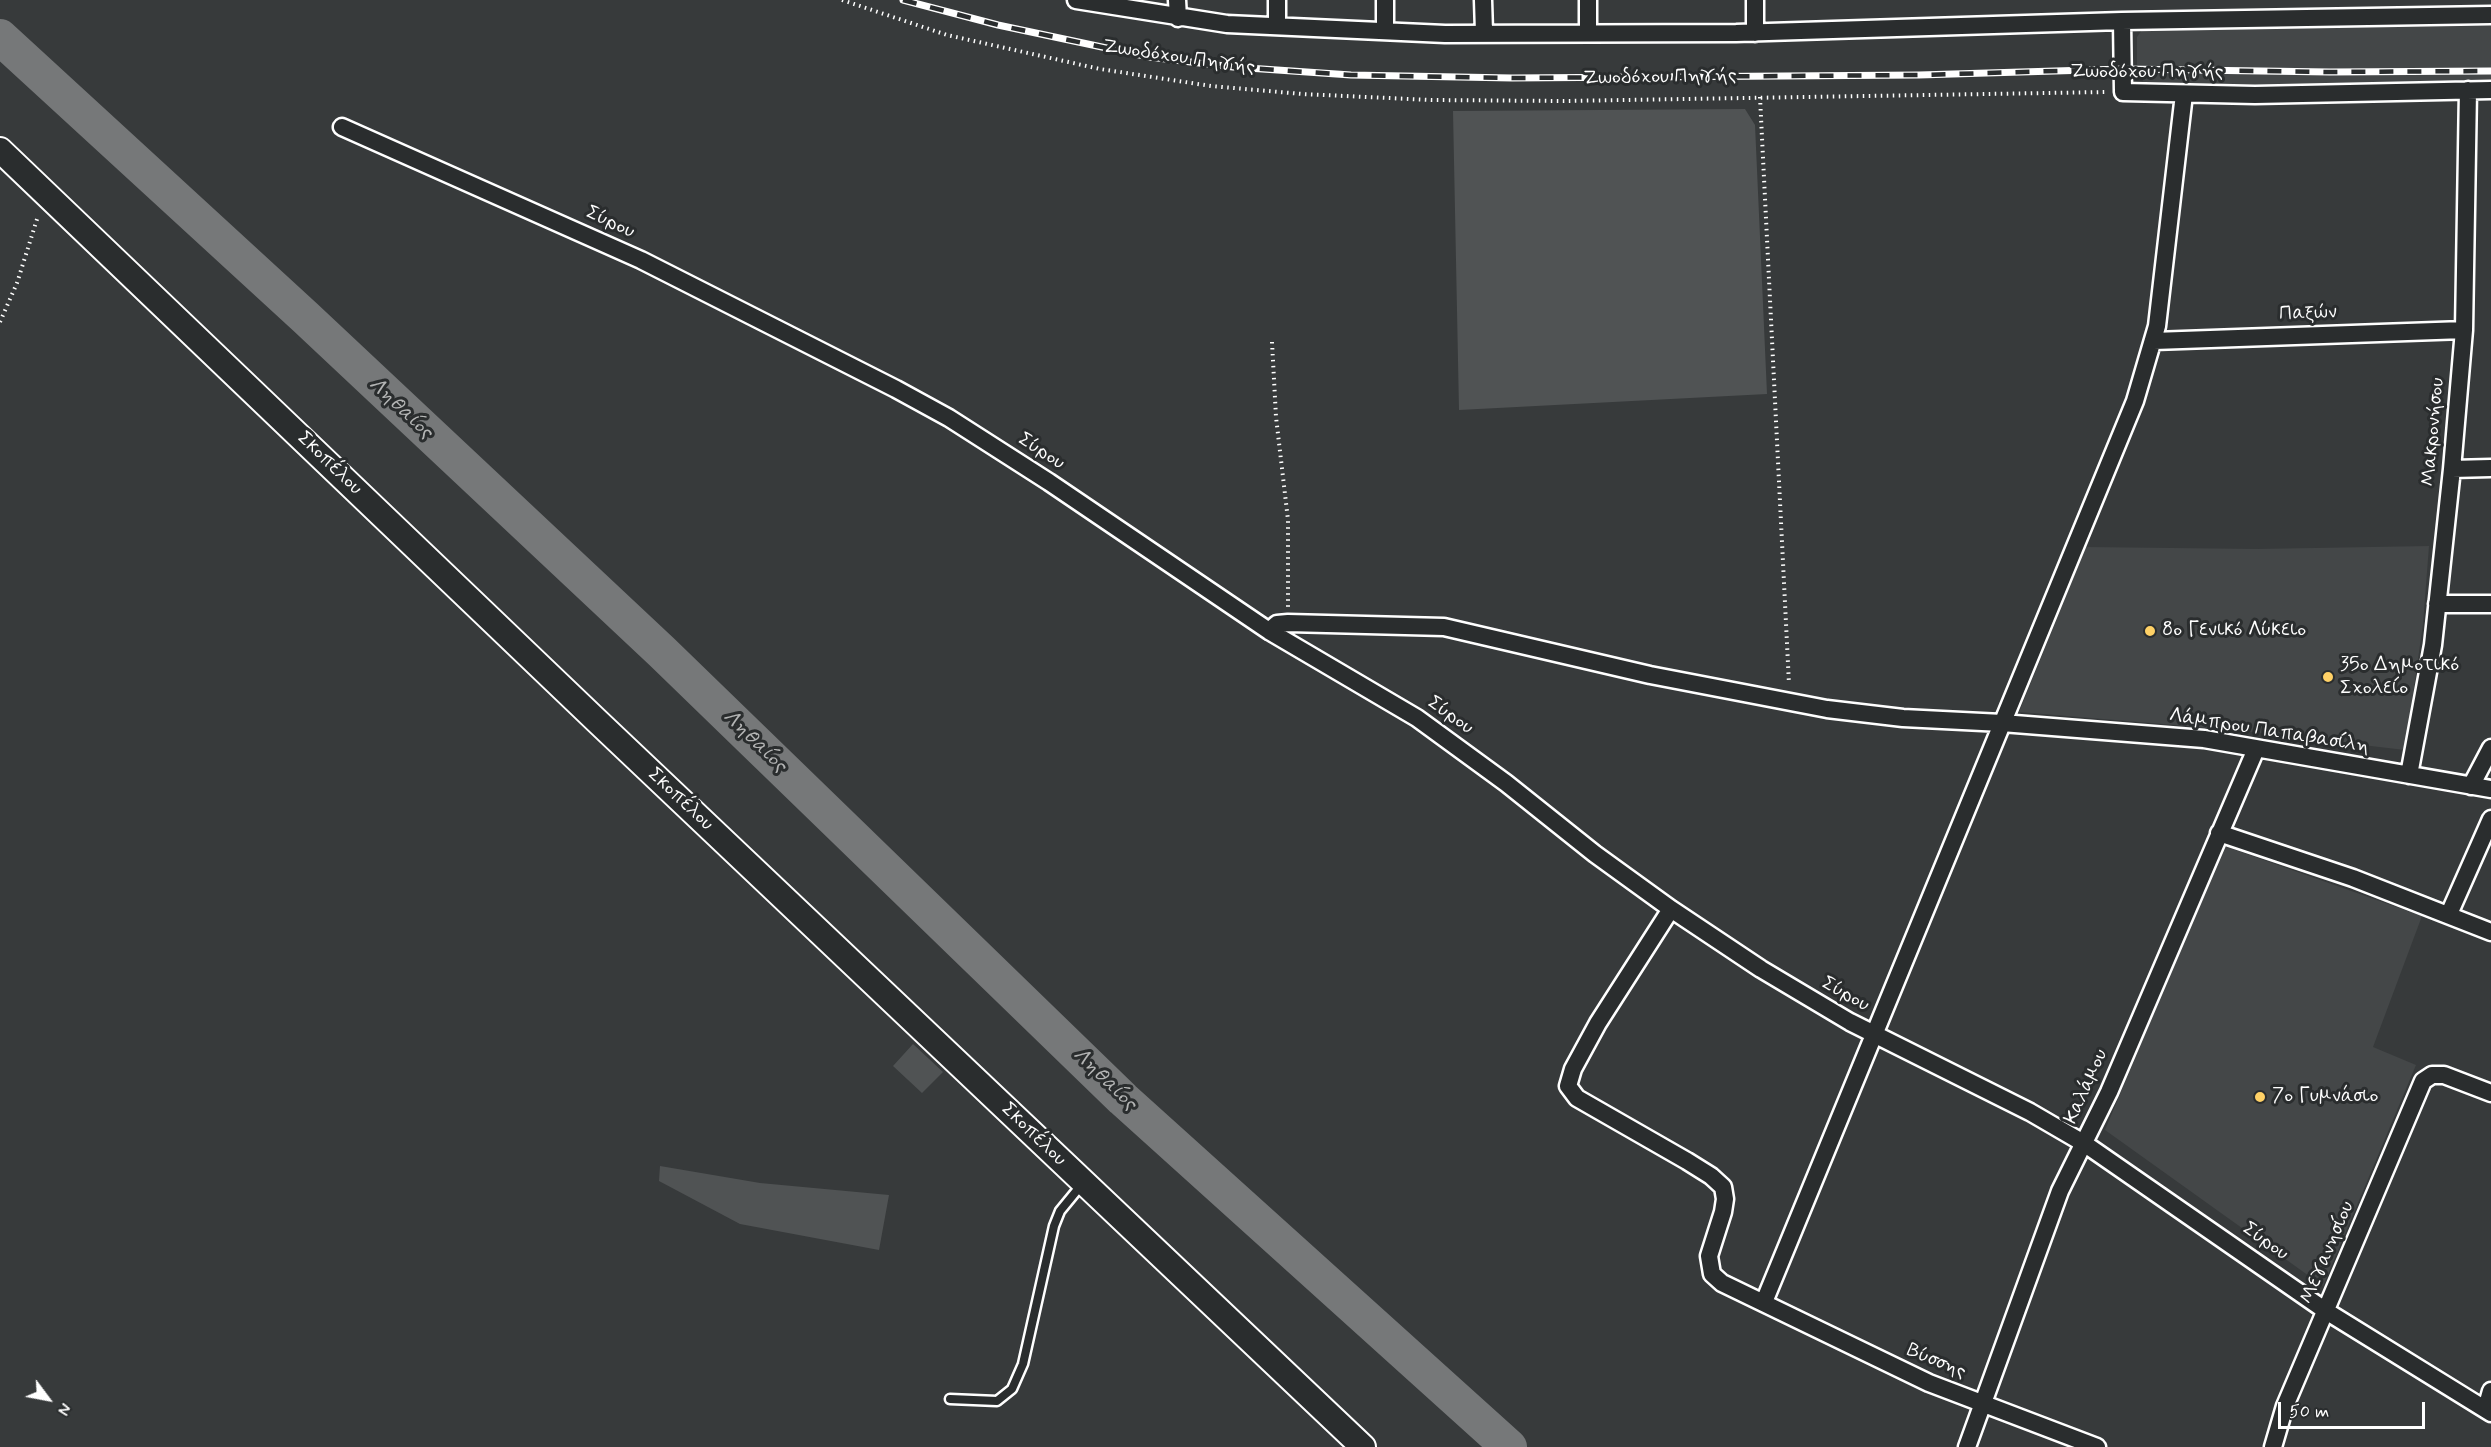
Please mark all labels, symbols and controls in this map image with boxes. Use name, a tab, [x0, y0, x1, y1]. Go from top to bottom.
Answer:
street label: Ζωοδόχου Πηγής	[1101, 35, 1257, 81]
street label: Ζωοδόχου Πηγής	[2070, 61, 2224, 85]
street label: Ζωοδόχου Πηγής	[1583, 65, 1737, 91]
street label: Σύρου	[582, 201, 638, 245]
street label: Παξών	[2279, 301, 2337, 327]
water label: Ληθαίος	[362, 373, 438, 445]
street label: Μακρονήσου	[2417, 377, 2451, 487]
street label: Σκοπέλου	[291, 427, 367, 501]
street label: Σύρου	[1013, 428, 1069, 476]
place label: 8ο Γενικό Λύκειο	[2162, 619, 2306, 643]
marker: 8ο Γενικό Λύκειο	[2143, 624, 2157, 638]
place label: 35ο Δημοτικό Σχολείο	[2340, 654, 2459, 701]
marker: 35ο Δημοτικό Σχολείο	[2321, 670, 2335, 684]
street label: Σύρου	[1422, 692, 1478, 740]
street label: Λάμπρου Παπαβασίλη	[2167, 704, 2371, 760]
water label: Ληθαίος	[717, 705, 791, 779]
street label: Σκοπέλου	[642, 763, 718, 837]
street label: Σύρου	[1817, 972, 1873, 1018]
water label: Ληθαίος	[1067, 1043, 1141, 1117]
street label: Καλάμου	[2060, 1046, 2114, 1128]
place label: 7ο Γυμνάσιο	[2272, 1085, 2378, 1109]
marker: 7ο Γυμνάσιο	[2253, 1090, 2267, 1104]
street label: Σκοπέλου	[995, 1098, 1071, 1172]
street label: Μεγανησίου	[2296, 1198, 2360, 1308]
street label: Σύρου	[2237, 1218, 2293, 1266]
street label: Βύσσης	[1903, 1339, 1969, 1385]
north arrow	[18, 1369, 78, 1429]
scale bar	[2281, 1390, 2428, 1428]
text: N	[52, 1399, 75, 1419]
text: 50 m	[2289, 1400, 2329, 1424]

